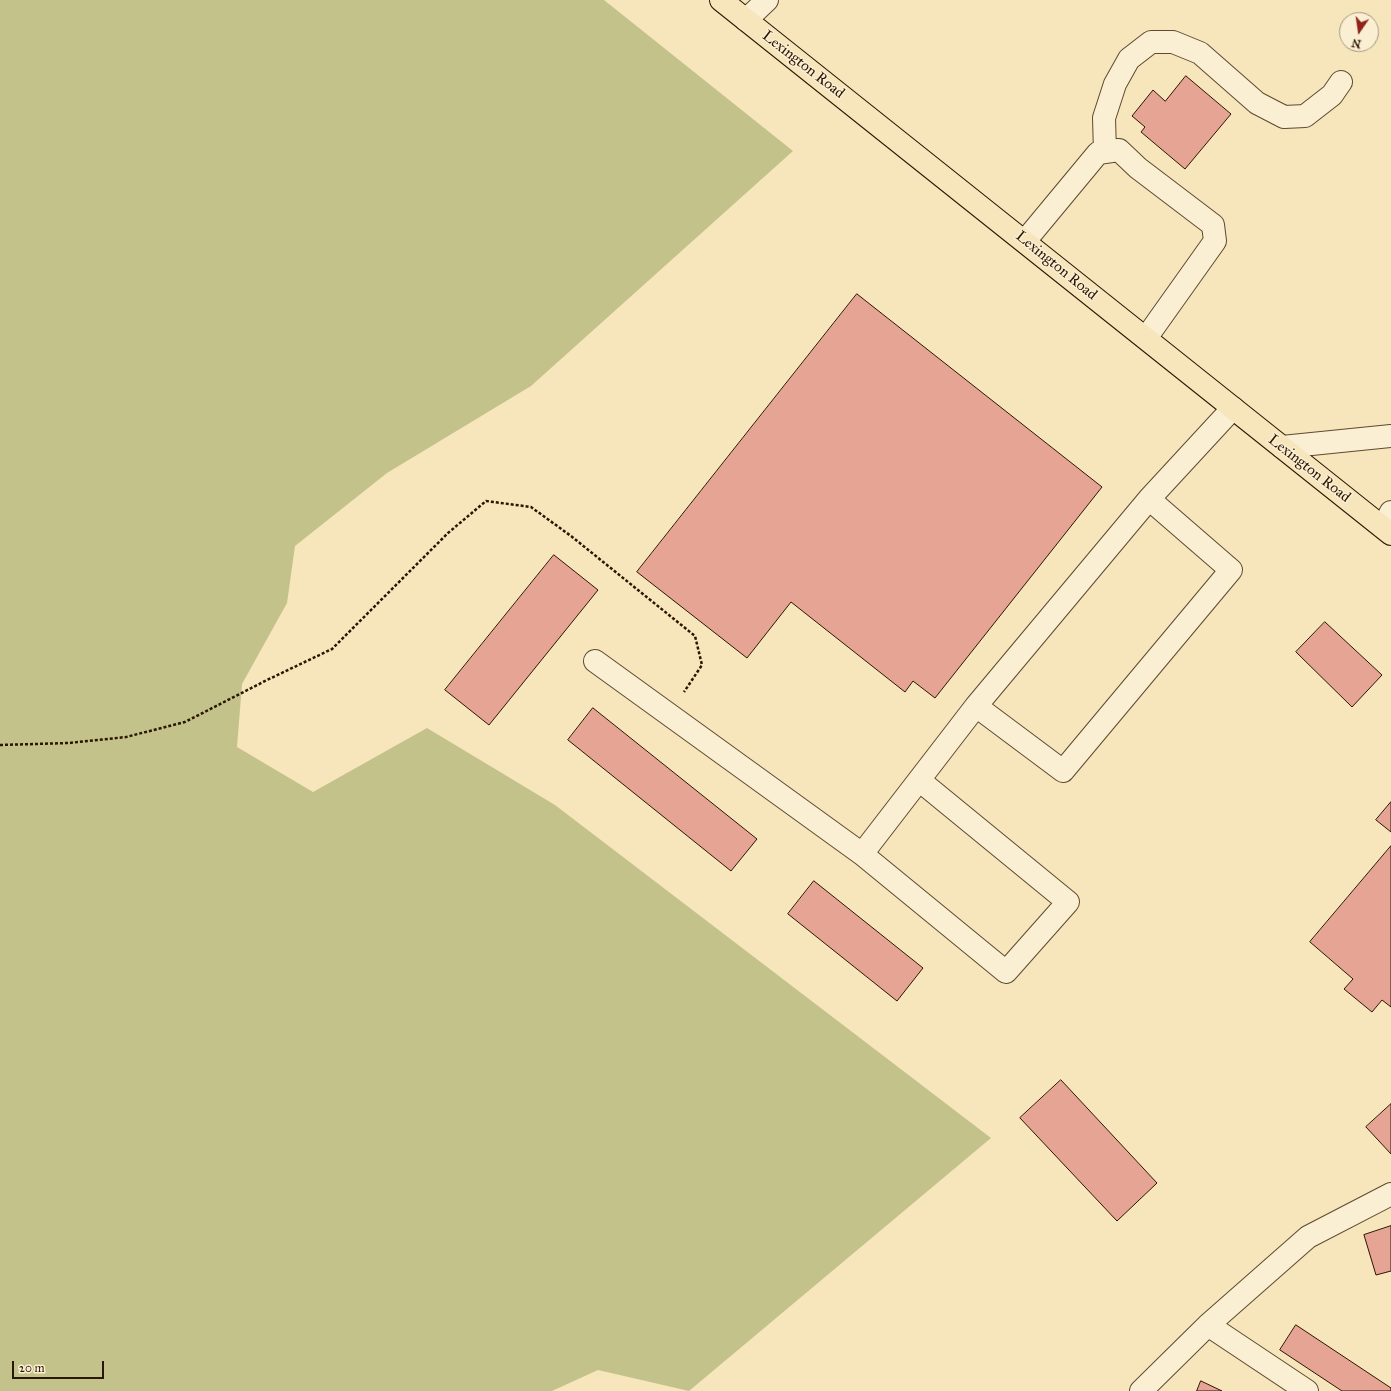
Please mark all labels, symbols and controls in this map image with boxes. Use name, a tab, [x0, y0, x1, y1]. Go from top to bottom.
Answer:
north arrow	[1339, 12, 1379, 52]
street label: Lexington Road	[758, 27, 848, 103]
text: N	[1350, 36, 1362, 51]
street label: Lexington Road	[1012, 228, 1100, 304]
street label: Lexington Road	[1264, 431, 1354, 507]
scale bar	[14, 1353, 106, 1379]
text: 20 m	[19, 1361, 45, 1375]

